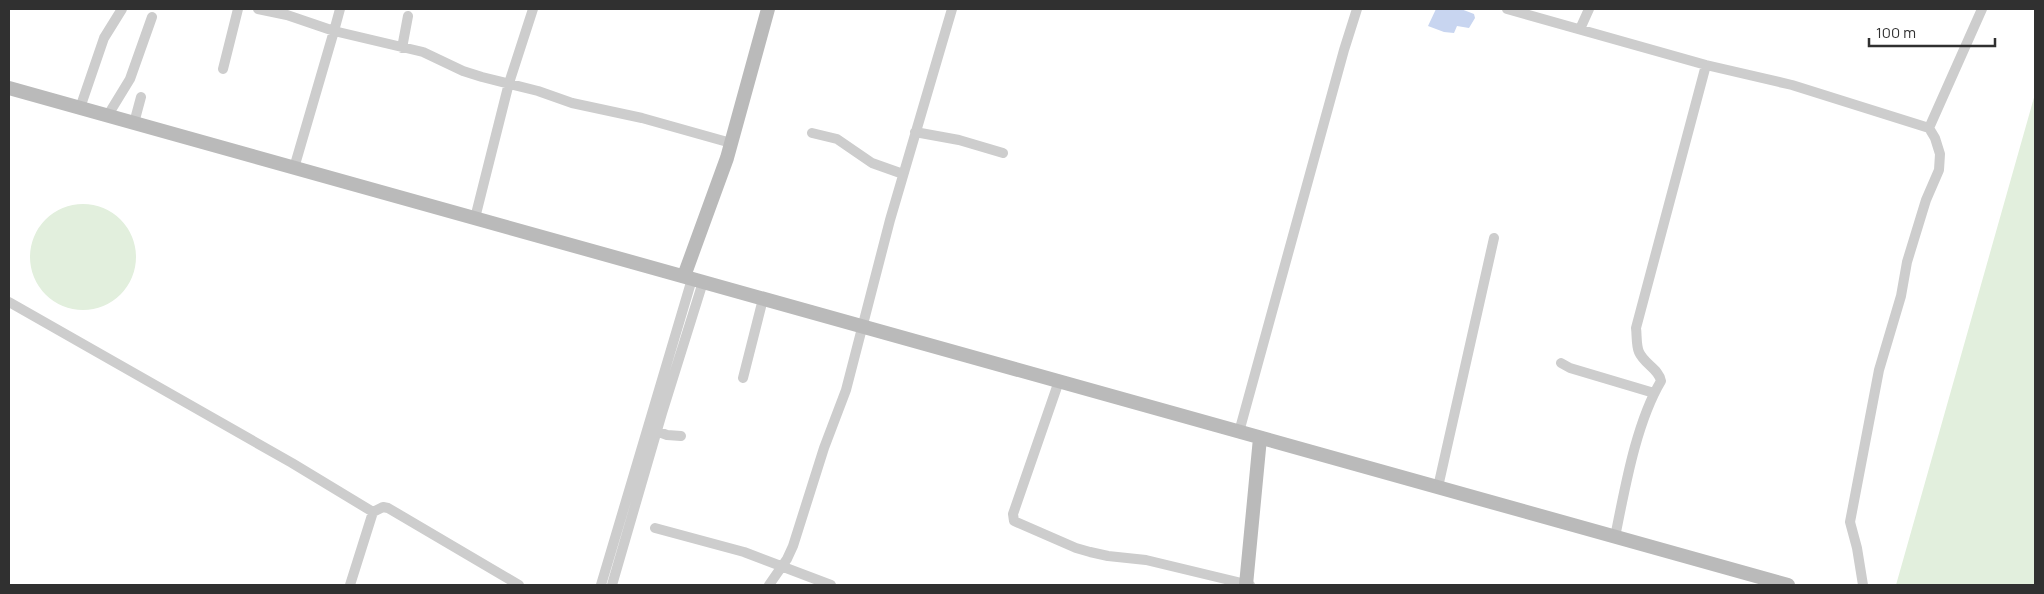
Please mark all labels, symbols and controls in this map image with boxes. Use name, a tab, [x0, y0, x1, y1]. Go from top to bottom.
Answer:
scale bar	[1869, 15, 1995, 47]
text: 100 m	[1876, 22, 1916, 43]

